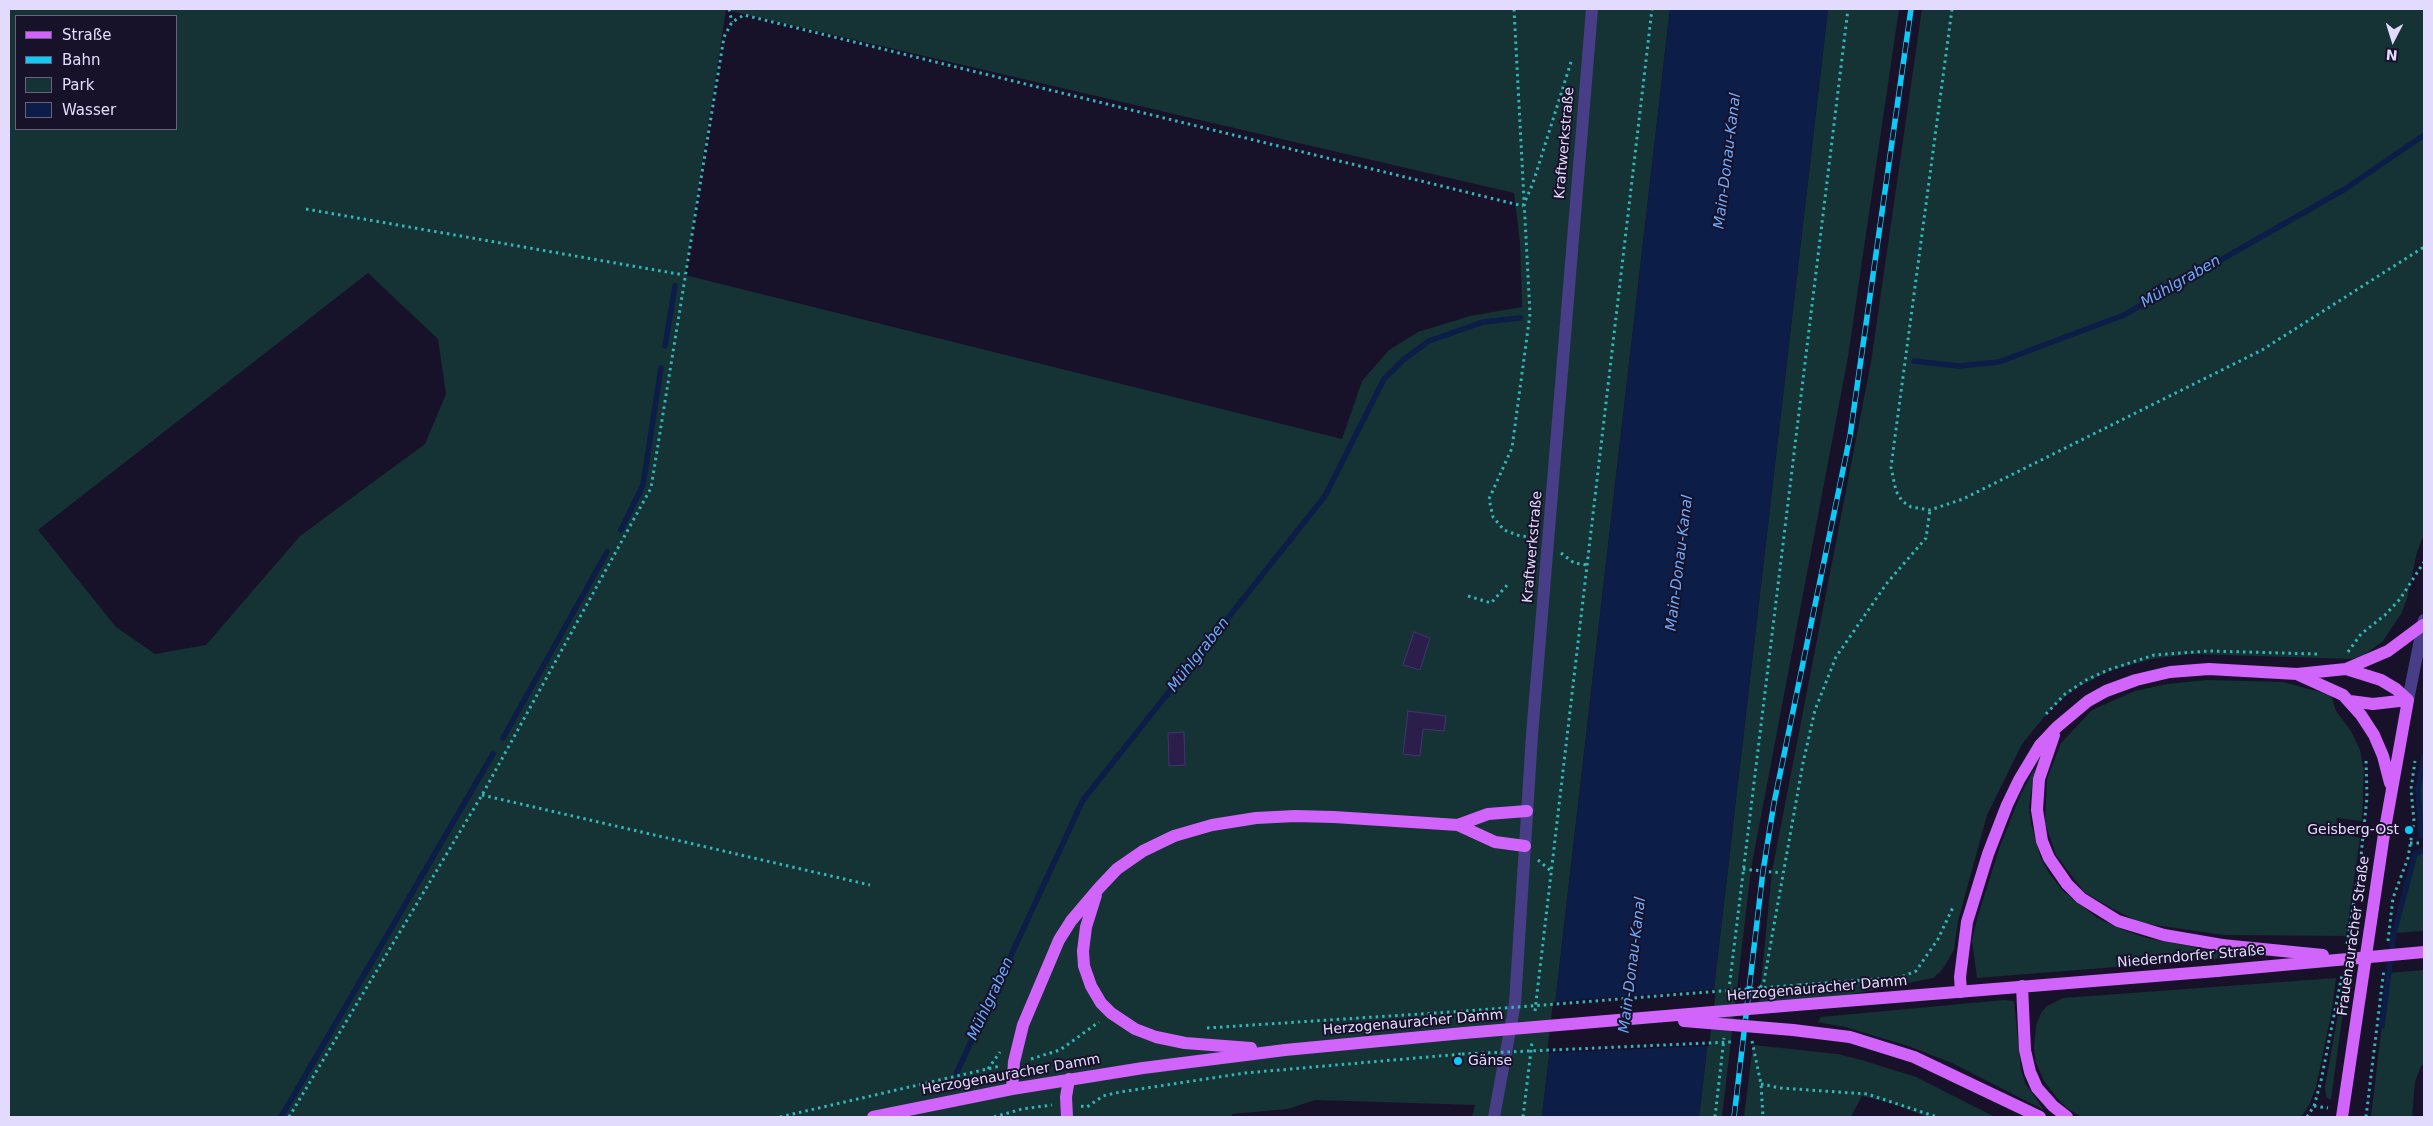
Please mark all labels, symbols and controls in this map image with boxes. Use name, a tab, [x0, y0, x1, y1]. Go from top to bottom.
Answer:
legend	[15, 15, 178, 130]
north arrow	[2368, 15, 2418, 65]
text: Straße	[62, 26, 111, 44]
text: N	[2385, 46, 2398, 63]
text: Bahn	[62, 51, 101, 69]
text: Park	[62, 76, 94, 94]
street label: Kraftwerkstraße	[1552, 86, 1578, 200]
water label: Main-Donau-Kanal	[1711, 92, 1745, 230]
text: Wasser	[62, 101, 116, 119]
water label: Mühlgraben	[2138, 252, 2224, 312]
street label: Kraftwerkstraße	[1520, 490, 1546, 604]
water label: Main-Donau-Kanal	[1663, 494, 1697, 632]
water label: Mühlgraben	[1164, 614, 1234, 696]
place label: Geisberg-Ost	[2307, 822, 2399, 838]
marker: Geisberg-Ost	[2403, 824, 2415, 836]
street label: Frauenauracher Straße	[2334, 855, 2374, 1017]
water label: Main-Donau-Kanal	[1616, 896, 1650, 1034]
street label: Niederndorfer Straße	[2117, 942, 2265, 972]
water label: Mühlgraben	[964, 955, 1018, 1043]
street label: Herzogenauracher Damm	[1726, 973, 1908, 1005]
street label: Herzogenauracher Damm	[1322, 1007, 1504, 1039]
street label: Herzogenauracher Damm	[920, 1051, 1102, 1099]
place label: Gänse	[1468, 1053, 1512, 1069]
marker: Gänse	[1452, 1055, 1464, 1067]

